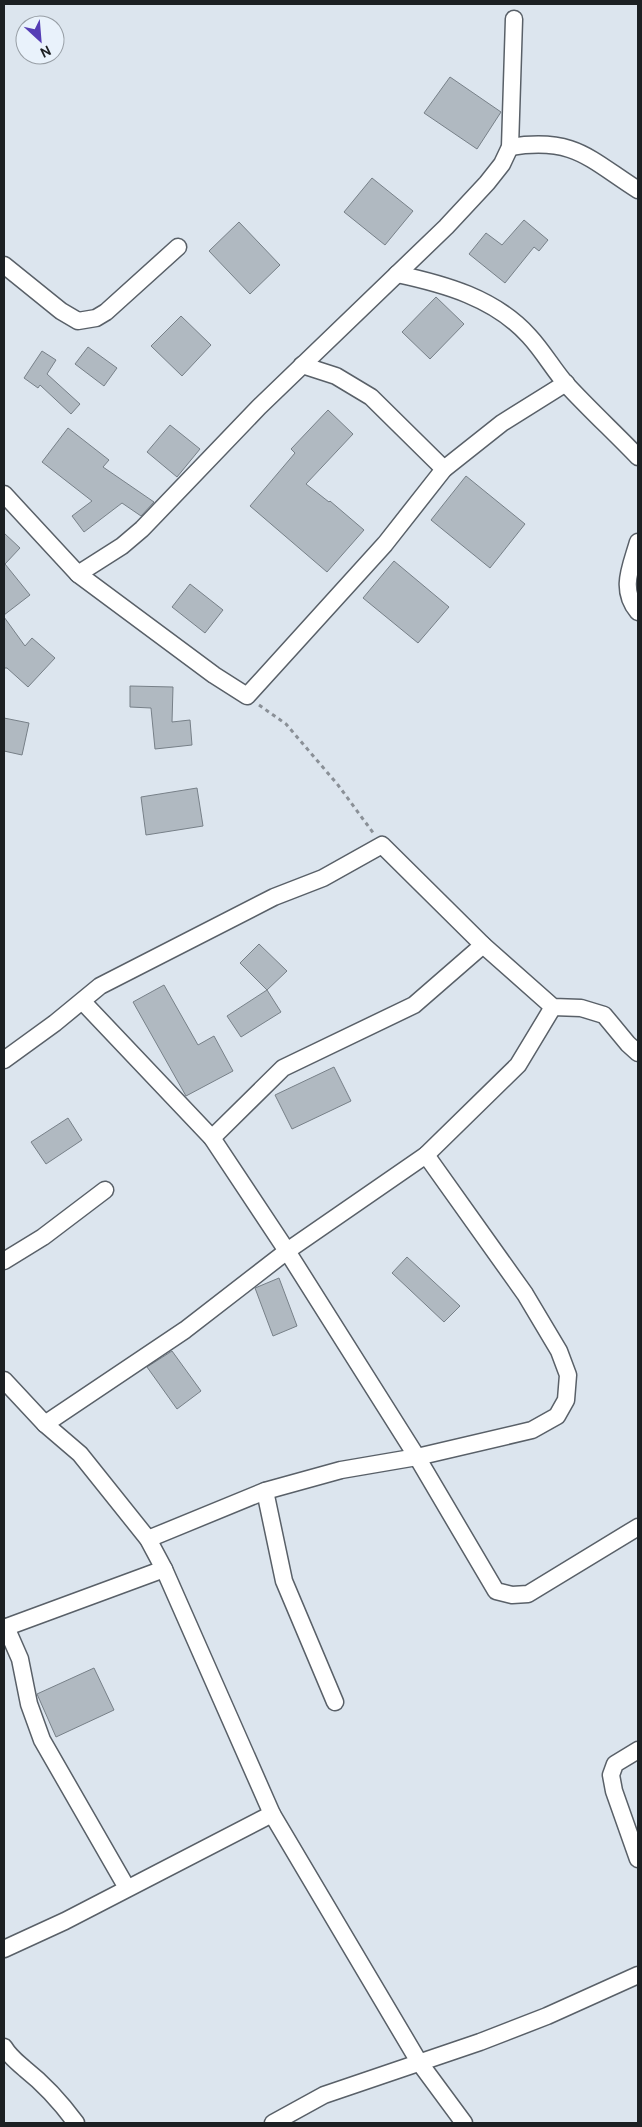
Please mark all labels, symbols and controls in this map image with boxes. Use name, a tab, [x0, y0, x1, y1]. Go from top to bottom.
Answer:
north arrow	[15, 15, 65, 65]
text: N	[37, 40, 53, 60]

